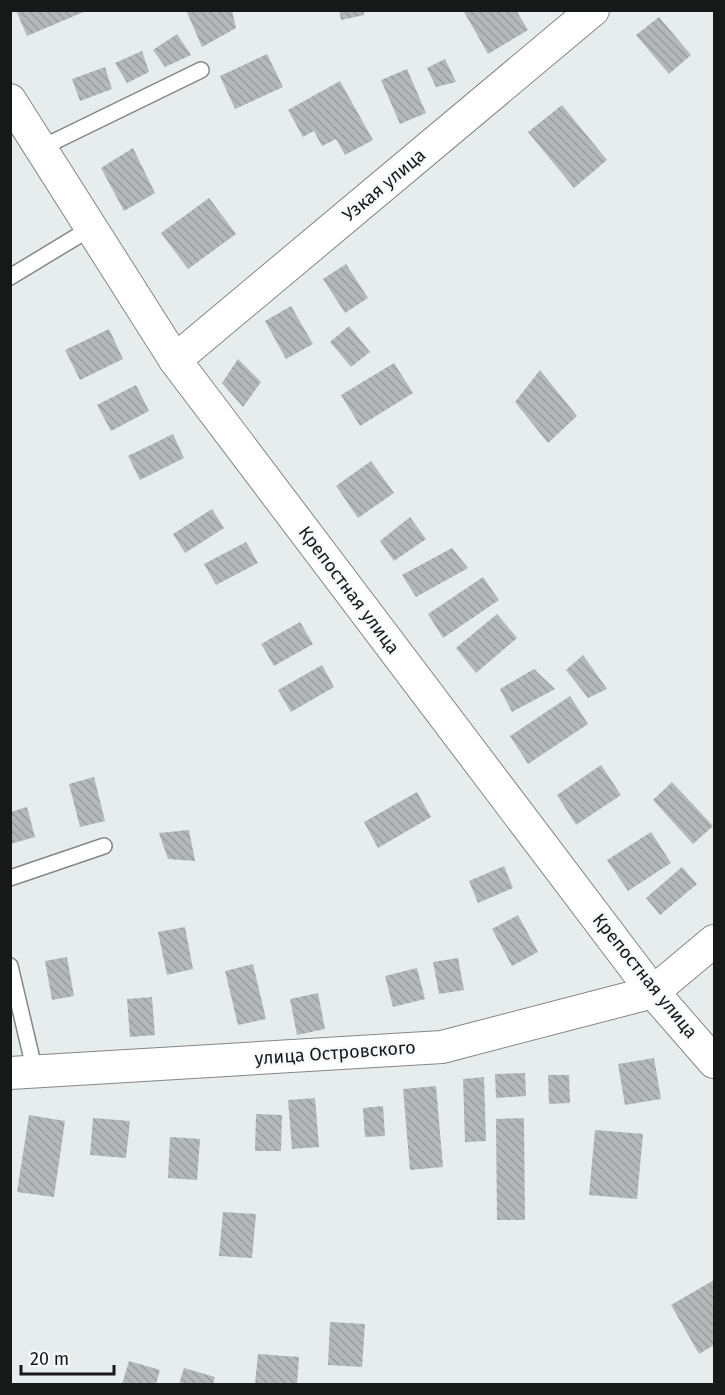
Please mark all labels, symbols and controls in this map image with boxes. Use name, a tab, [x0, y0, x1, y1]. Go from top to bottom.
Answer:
street label: Узкая улица	[338, 144, 430, 226]
street label: Крепостная улица	[294, 522, 404, 658]
street label: Крепостная улица	[588, 909, 702, 1043]
street label: улица Островского	[254, 1036, 416, 1070]
scale bar	[21, 1338, 114, 1376]
text: 20 m	[30, 1348, 69, 1370]

